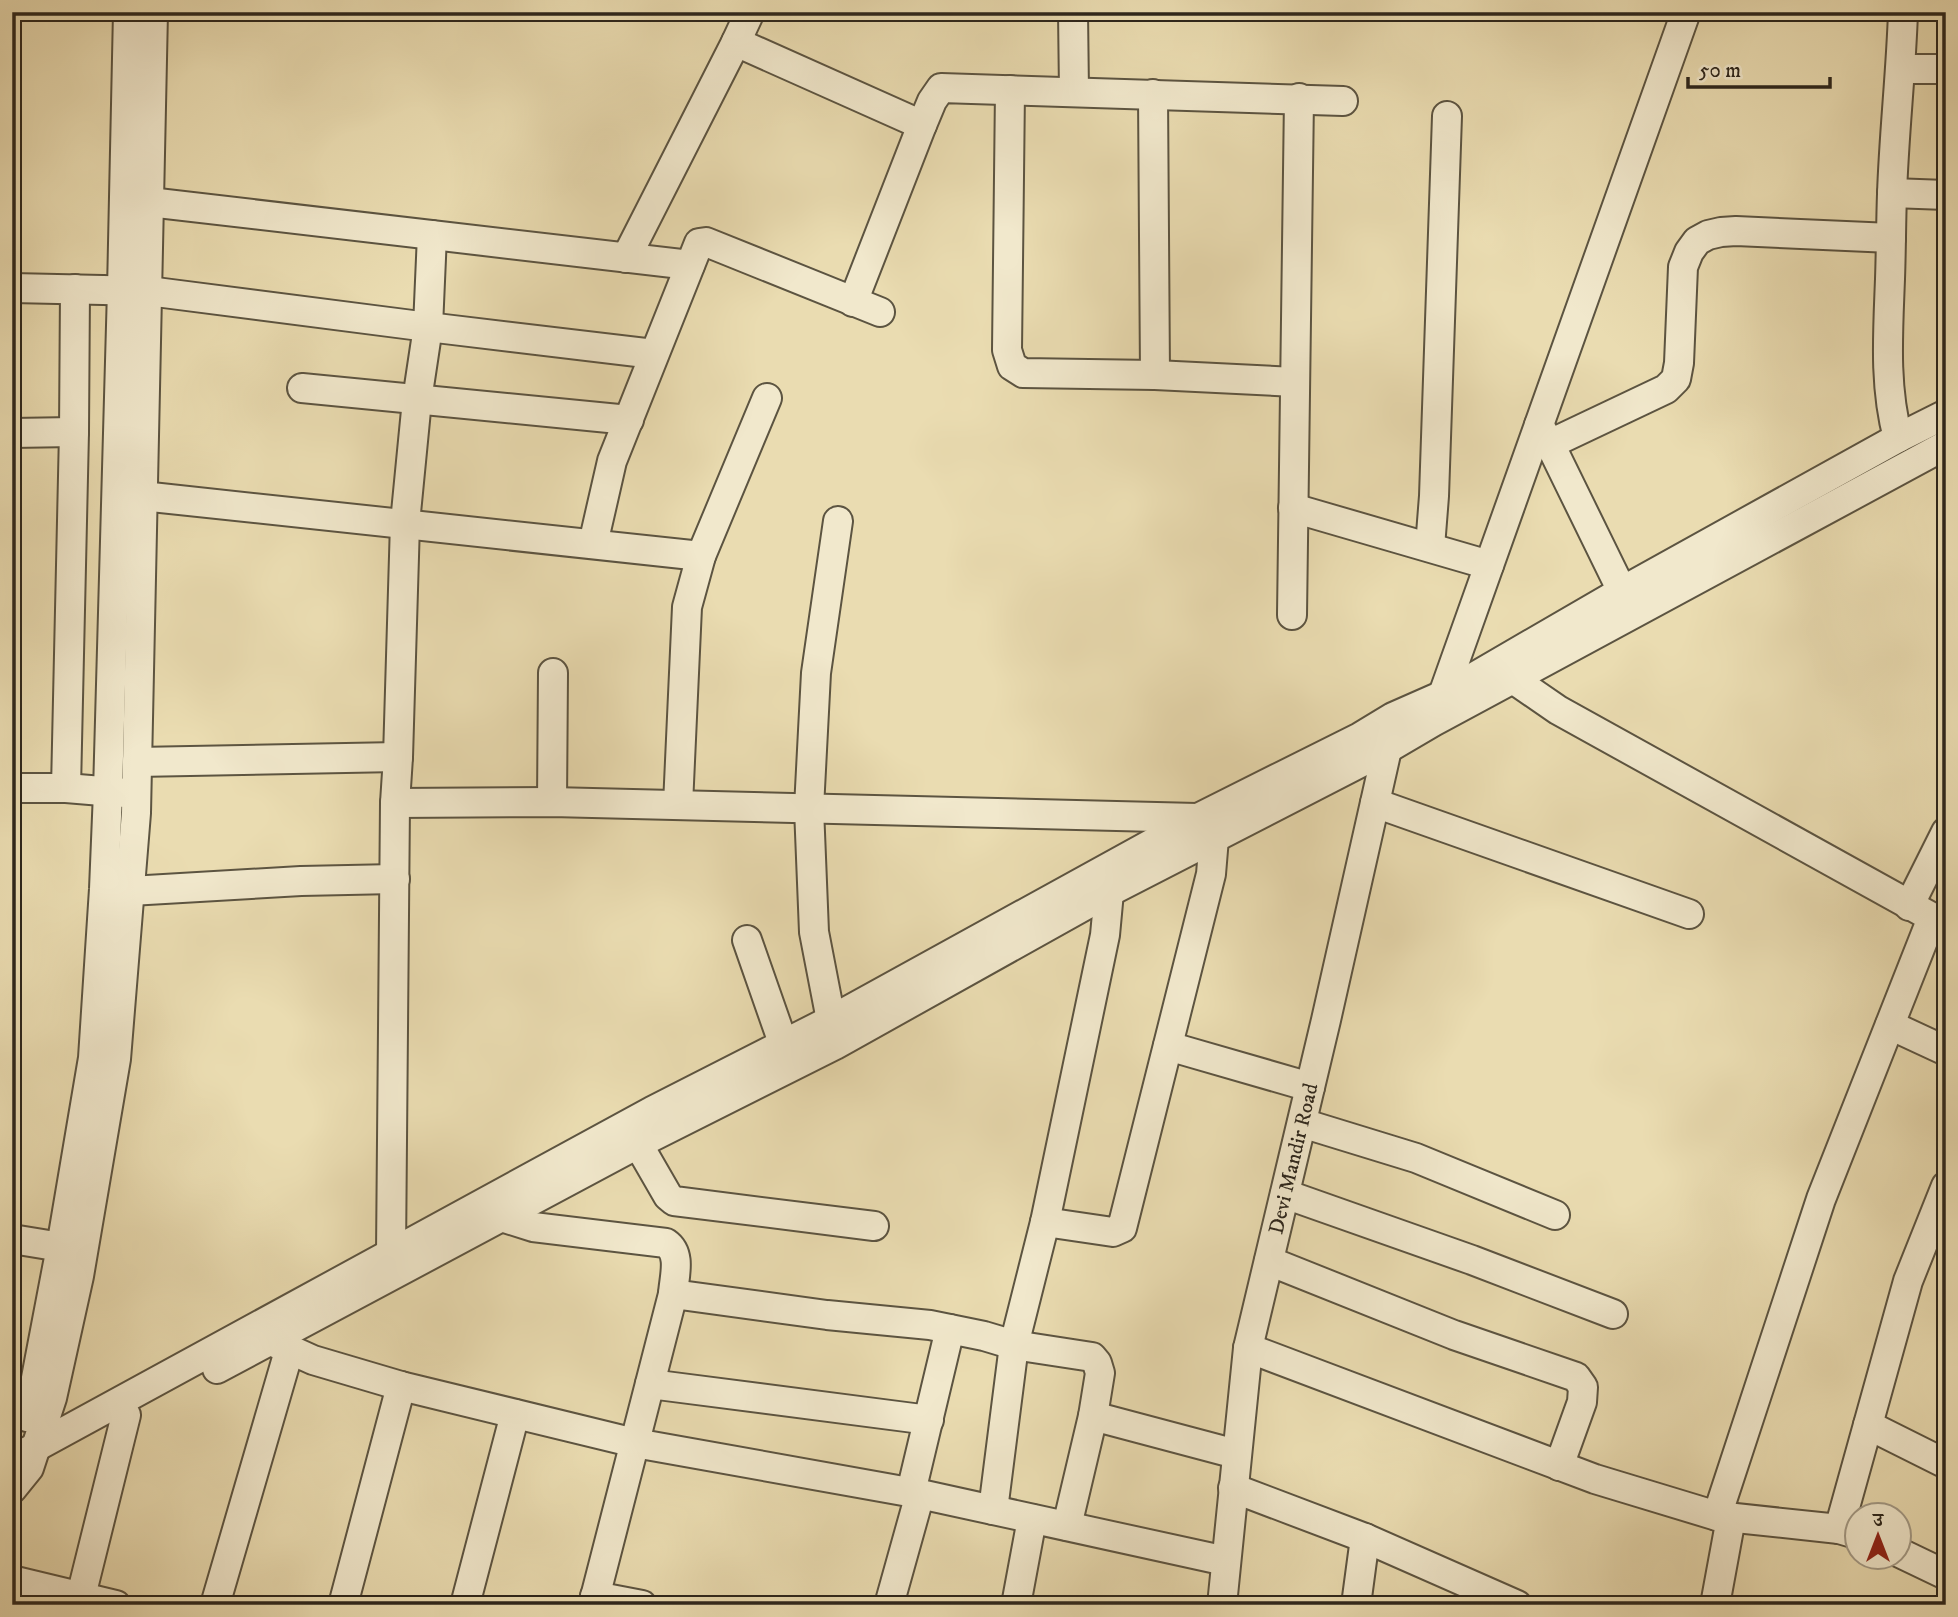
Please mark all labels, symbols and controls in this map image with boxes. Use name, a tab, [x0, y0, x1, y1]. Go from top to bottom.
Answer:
scale bar	[1688, 46, 1830, 90]
text: 50 m	[1699, 58, 1741, 84]
street label: Devi Mandir Road	[1264, 1080, 1325, 1237]
north arrow	[1842, 1502, 1912, 1572]
text: उ	[1871, 1509, 1884, 1532]

